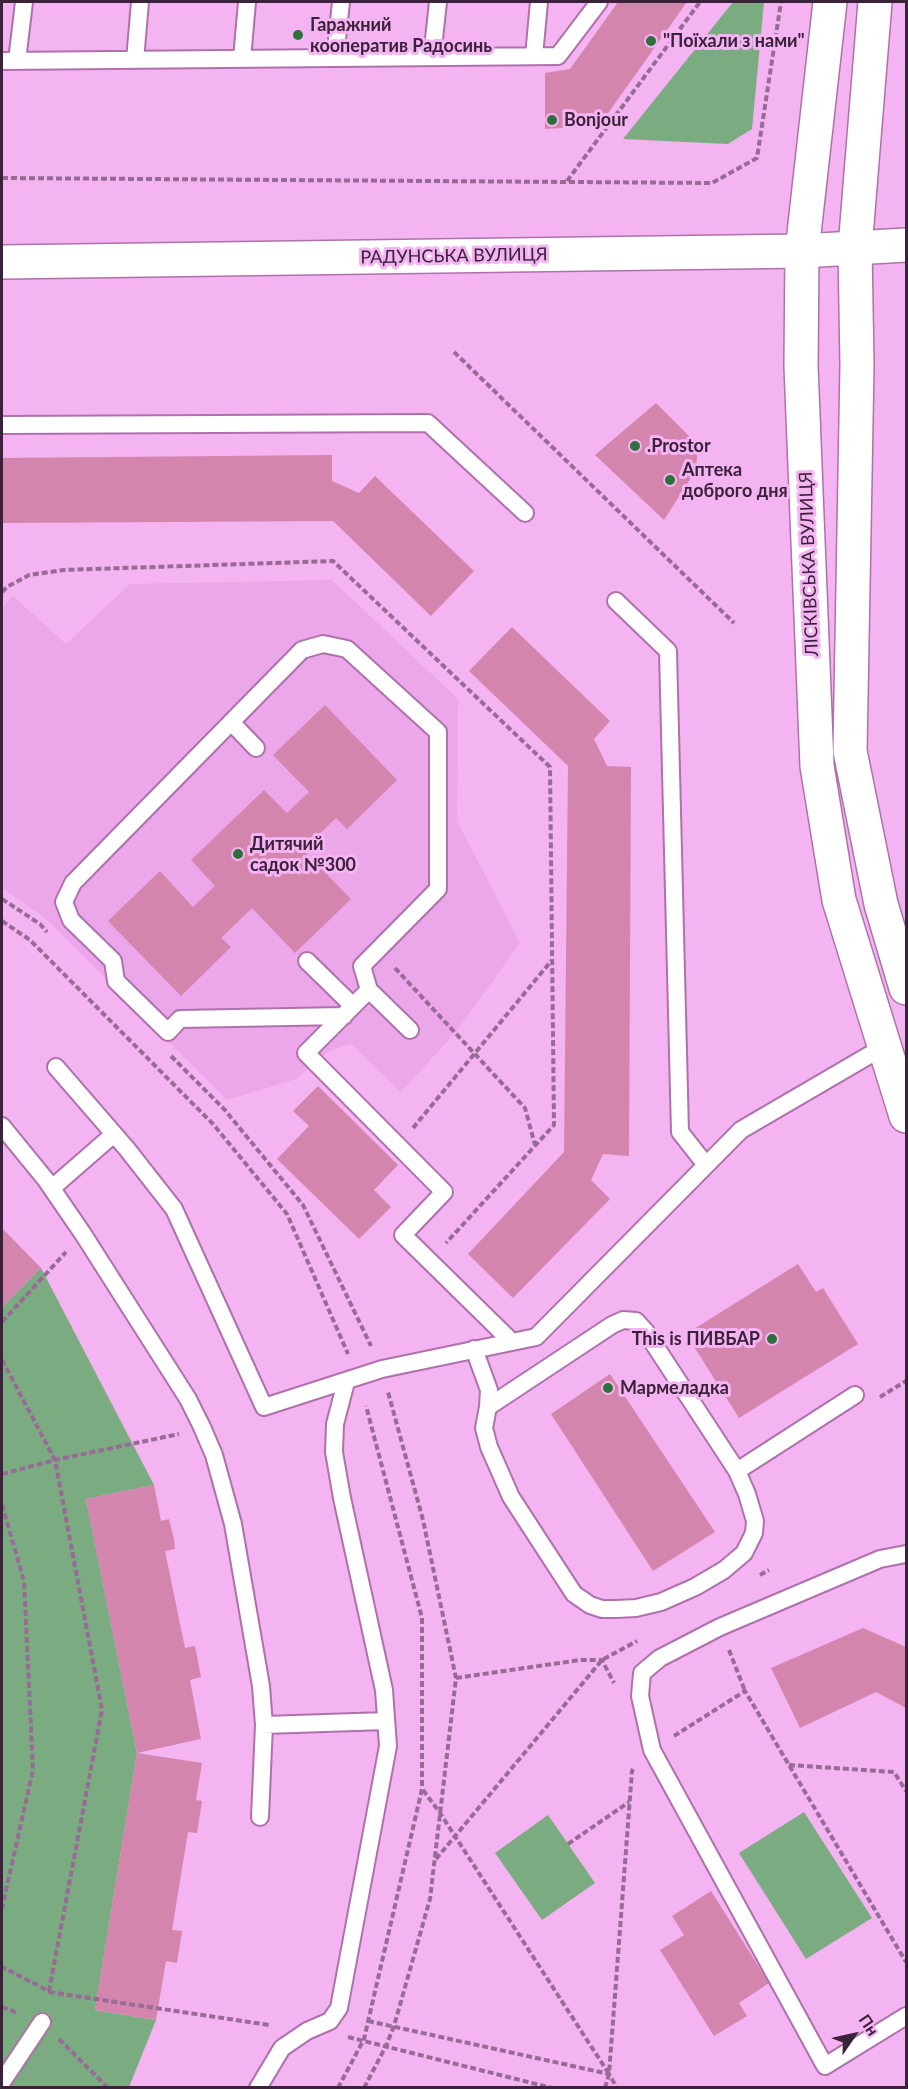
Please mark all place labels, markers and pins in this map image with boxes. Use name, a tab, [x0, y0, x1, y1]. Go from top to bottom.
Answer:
place label: Гаражний кооператив Радосинь	[310, 14, 492, 57]
marker: Гаражний кооператив Радосинь	[291, 28, 305, 42]
place label: "Поїхали з нами"	[663, 30, 805, 52]
marker: "Поїхали з нами"	[644, 34, 658, 48]
place label: Bonjour	[564, 109, 628, 131]
marker: Bonjour	[545, 113, 559, 127]
place label: .Prostor	[647, 435, 711, 457]
marker: .Prostor	[628, 439, 642, 453]
place label: Аптека доброго дня	[682, 459, 788, 502]
marker: Аптека доброго дня	[663, 473, 677, 487]
place label: Дитячий садок №300	[250, 833, 356, 876]
marker: Дитячий садок №300	[231, 847, 245, 861]
place label: This is ПИВБАР	[632, 1328, 760, 1350]
marker: This is ПИВБАР	[765, 1332, 779, 1346]
place label: Мармеладка	[620, 1377, 729, 1399]
marker: Мармеладка	[601, 1381, 615, 1395]

